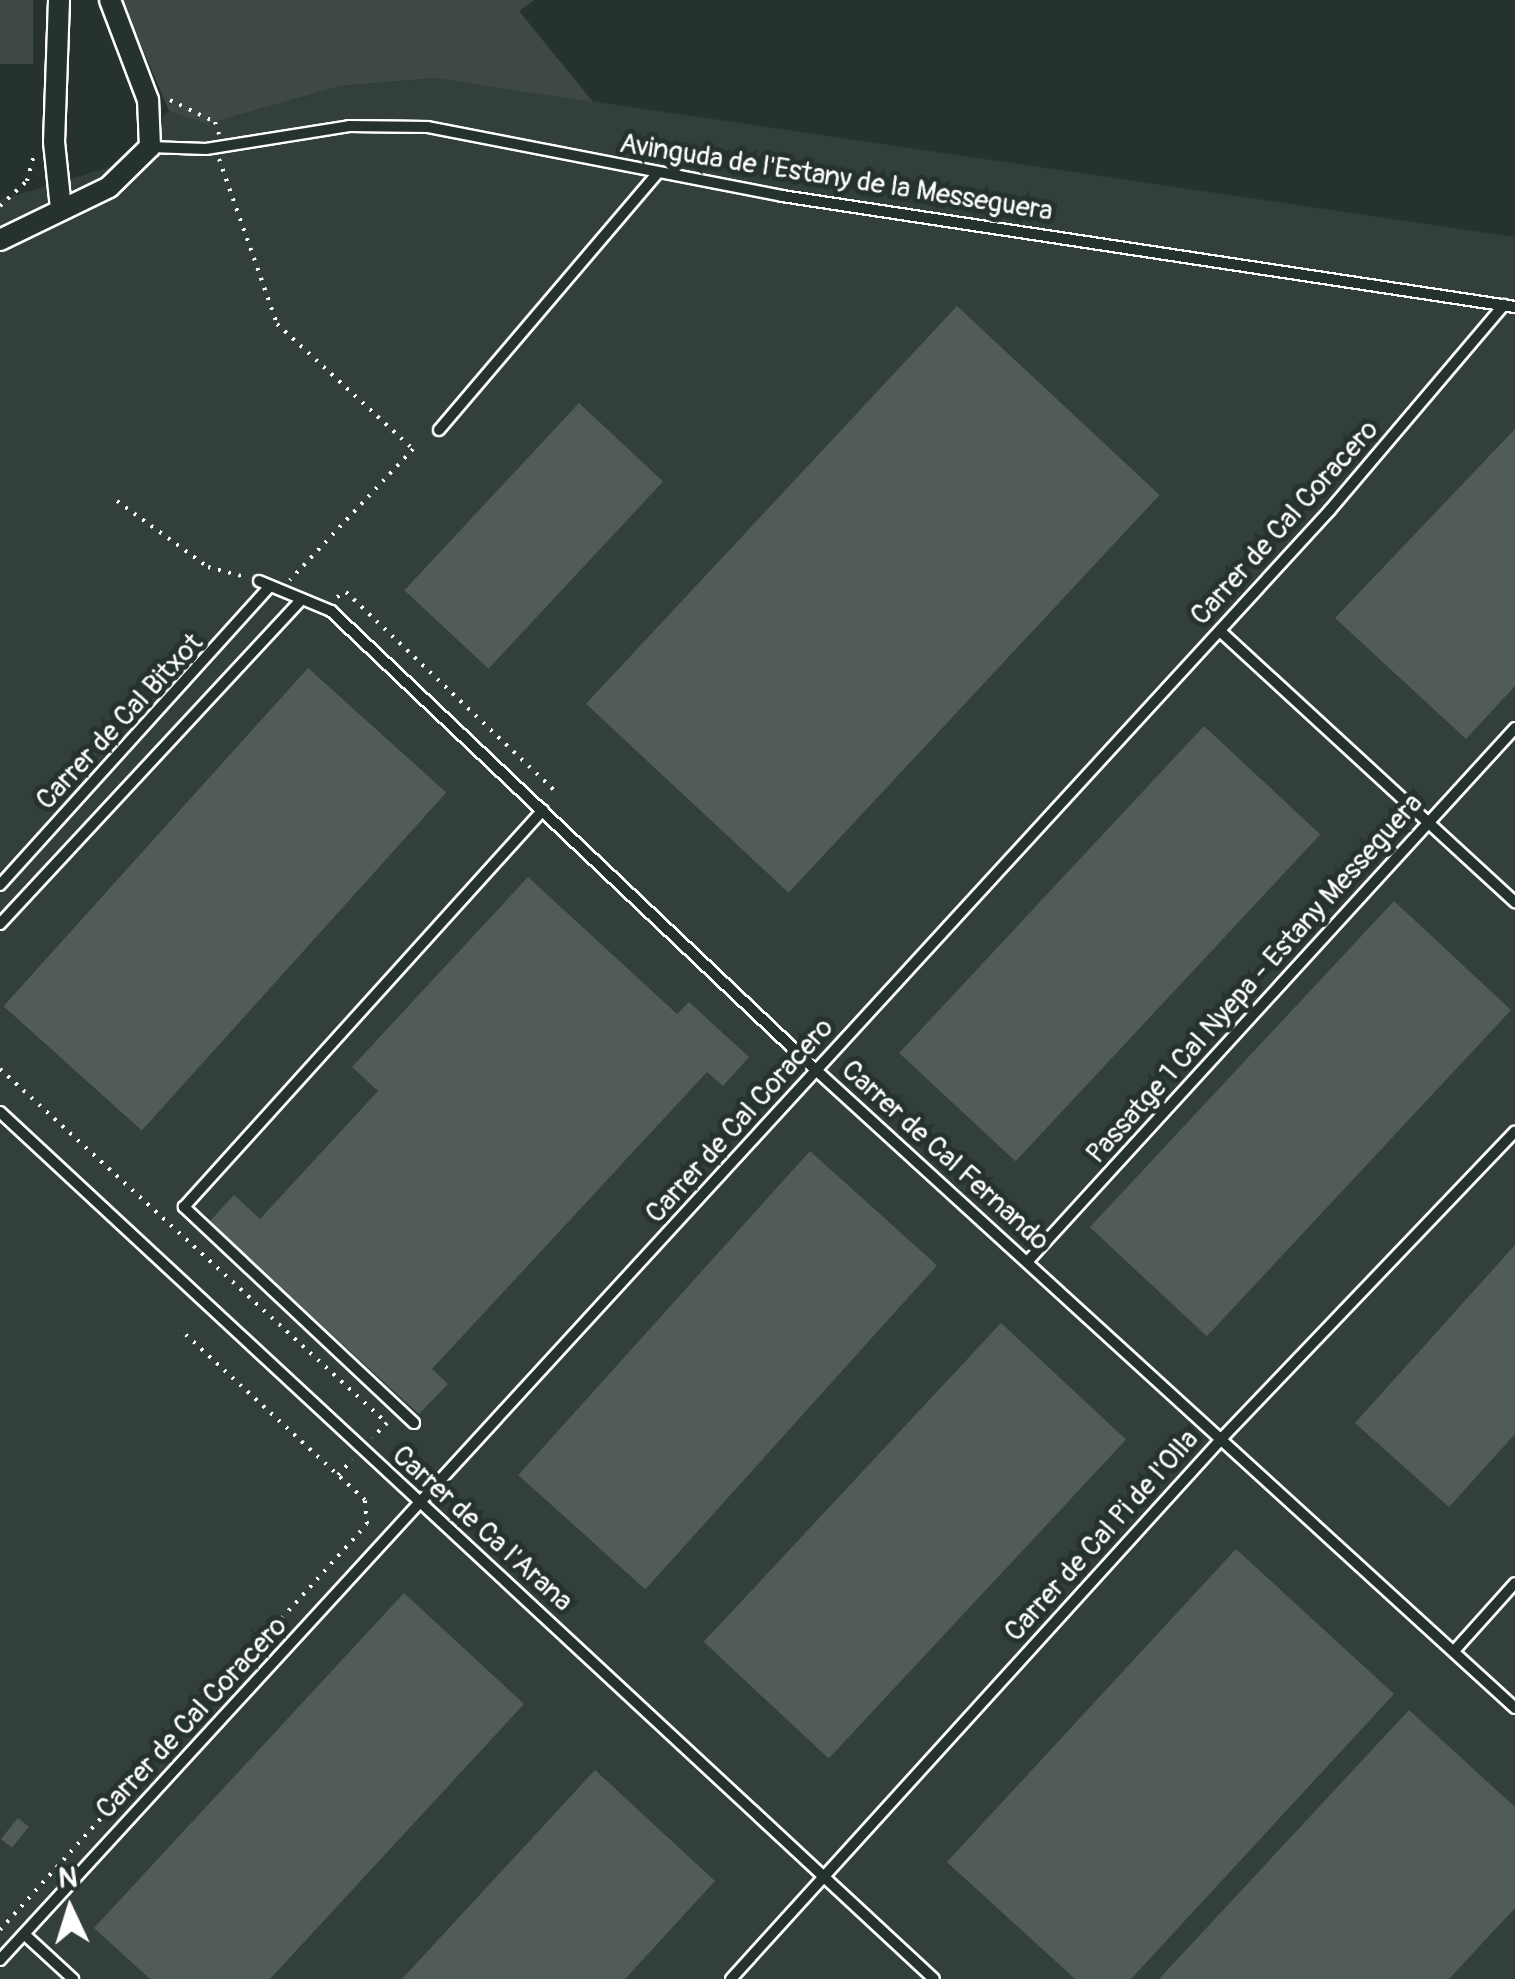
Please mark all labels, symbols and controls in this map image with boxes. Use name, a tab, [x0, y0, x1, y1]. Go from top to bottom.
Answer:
street label: Avinguda de l'Estany de la Messeguera	[617, 127, 1055, 229]
street label: Carrer de Cal Coracero	[1184, 414, 1386, 632]
street label: Carrer de Cal Bitxot	[30, 627, 210, 817]
street label: Passatge 1 Cal Nyepa - Estany Messeguera	[1080, 787, 1430, 1171]
street label: Carrer de Cal Coracero	[639, 1012, 841, 1230]
street label: Carrer de Cal Fernando	[834, 1054, 1056, 1258]
street label: Carrer de Cal Pi de l'Olla	[998, 1423, 1206, 1649]
street label: Carrer de Ca l'Arana	[385, 1439, 579, 1619]
street label: Carrer de Cal Coracero	[90, 1610, 294, 1826]
north arrow	[20, 1859, 120, 1959]
text: N	[57, 1860, 79, 1897]

